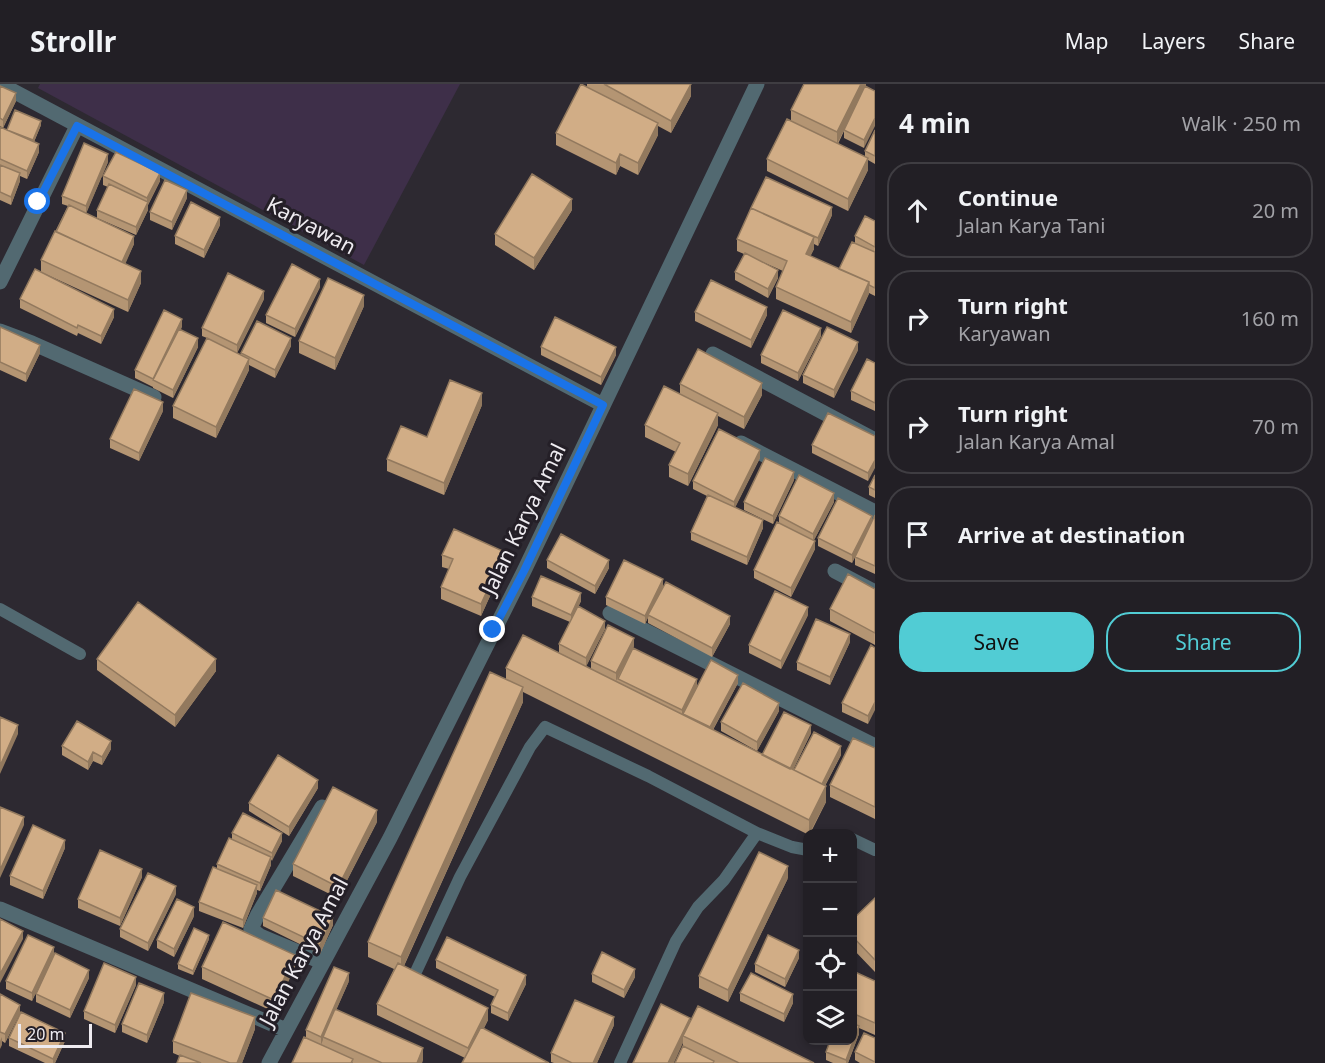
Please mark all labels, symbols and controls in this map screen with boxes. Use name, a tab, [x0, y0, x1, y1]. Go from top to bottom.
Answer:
text: Strollr	[30, 22, 116, 60]
text: Map	[1065, 27, 1109, 55]
text: Layers	[1142, 27, 1206, 55]
text: Share	[1239, 27, 1295, 55]
text: 4 min	[899, 105, 971, 141]
text: Walk · 250 m	[1182, 110, 1301, 137]
text: Continue	[958, 182, 1058, 212]
route start	[24, 188, 50, 214]
street label: Karyawan	[262, 190, 361, 260]
icon: ahead	[901, 194, 934, 227]
text: 20 m	[1252, 197, 1299, 224]
text: Jalan Karya Tani	[958, 212, 1105, 239]
text: Turn right	[958, 290, 1068, 320]
icon: right	[901, 302, 934, 335]
text: 160 m	[1241, 305, 1299, 332]
text: Karyawan	[958, 320, 1051, 347]
text: Turn right	[958, 398, 1068, 428]
icon: right	[901, 410, 934, 443]
text: 70 m	[1252, 413, 1299, 440]
text: Jalan Karya Amal	[958, 428, 1115, 455]
street label: Jalan Karya Amal	[474, 438, 572, 601]
icon: arrive	[901, 518, 934, 551]
text: Arrive at destination	[958, 519, 1185, 549]
button: Save	[899, 612, 1094, 672]
button: Share	[1106, 612, 1301, 672]
route end	[479, 616, 505, 642]
map controls	[803, 829, 857, 1045]
button: +	[803, 829, 857, 883]
street label: Jalan Karya Amal	[251, 872, 354, 1033]
button: −	[803, 883, 857, 937]
button: locate	[803, 937, 857, 991]
button: layers	[803, 991, 857, 1045]
scale bar	[18, 1021, 92, 1048]
text: 20 m	[27, 1023, 64, 1045]

